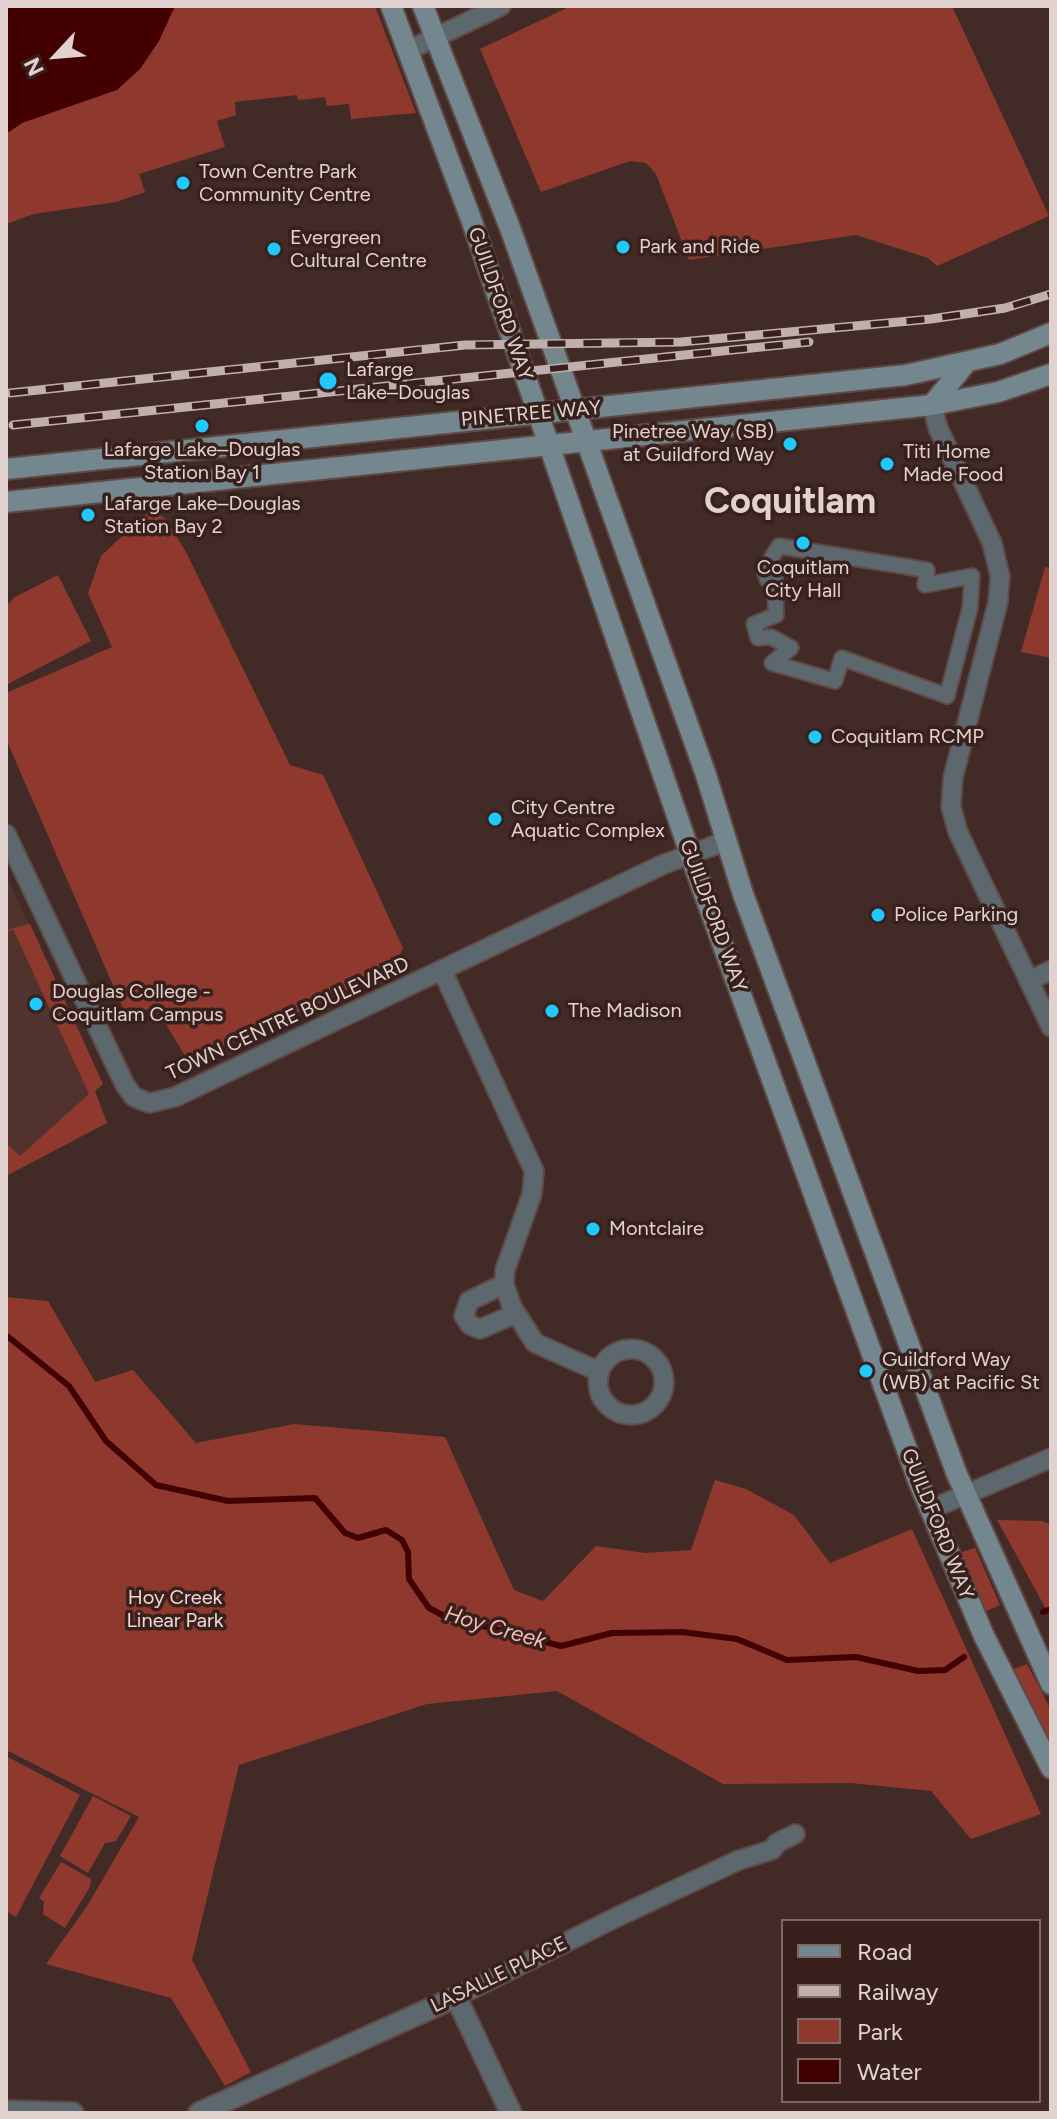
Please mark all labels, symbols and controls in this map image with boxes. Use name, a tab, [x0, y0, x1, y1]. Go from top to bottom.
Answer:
north arrow	[16, 16, 96, 96]
text: N	[18, 53, 50, 80]
place label: Town Centre Park Community Centre	[199, 160, 371, 207]
marker: Town Centre Park Community Centre	[174, 174, 192, 192]
street label: GUILDFORD WAY	[463, 224, 537, 384]
place label: Evergreen Cultural Centre	[290, 226, 427, 273]
place label: Park and Ride	[639, 235, 760, 259]
marker: Park and Ride	[614, 238, 632, 256]
marker: Evergreen Cultural Centre	[265, 240, 283, 258]
place label: Lafarge Lake–Douglas	[346, 358, 470, 405]
marker: Lafarge Lake–Douglas	[317, 370, 339, 392]
street label: PINETREE WAY	[460, 396, 602, 432]
marker: Lafarge Lake–Douglas Station Bay 1	[193, 417, 211, 435]
place label: Pinetree Way (SB) at Guildford Way	[612, 420, 774, 467]
marker: Pinetree Way (SB) at Guildford Way	[781, 435, 799, 453]
place label: Lafarge Lake–Douglas Station Bay 1	[104, 438, 300, 485]
place label: Titi Home Made Food	[903, 440, 1003, 487]
marker: Titi Home Made Food	[878, 455, 896, 473]
district label: Coquitlam	[704, 480, 876, 524]
place label: Lafarge Lake–Douglas Station Bay 2	[104, 492, 301, 539]
marker: Lafarge Lake–Douglas Station Bay 2	[79, 506, 97, 524]
marker: Coquitlam City Hall	[794, 534, 812, 552]
place label: Coquitlam City Hall	[757, 556, 849, 603]
place label: Coquitlam RCMP	[831, 725, 984, 749]
marker: Coquitlam RCMP	[806, 728, 824, 746]
place label: City Centre Aquatic Complex	[511, 796, 665, 843]
marker: City Centre Aquatic Complex	[486, 810, 504, 828]
street label: GUILDFORD WAY	[674, 836, 752, 996]
place label: Police Parking	[894, 903, 1018, 927]
marker: Police Parking	[869, 906, 887, 924]
street label: TOWN CENTRE BOULEVARD	[163, 952, 413, 1086]
place label: Douglas College - Coquitlam Campus	[52, 980, 223, 1027]
marker: Douglas College - Coquitlam Campus	[27, 995, 45, 1013]
place label: The Madison	[568, 999, 682, 1023]
marker: The Madison	[543, 1002, 561, 1020]
place label: Montclaire	[609, 1217, 704, 1241]
marker: Montclaire	[584, 1220, 602, 1238]
place label: Guildford Way (WB) at Pacific St	[882, 1348, 1040, 1395]
marker: Guildford Way (WB) at Pacific St	[857, 1362, 875, 1380]
street label: GUILDFORD WAY	[896, 1445, 978, 1603]
park label: Hoy Creek Linear Park	[126, 1586, 224, 1633]
water label: Hoy Creek	[441, 1601, 549, 1655]
legend	[781, 1919, 1041, 2103]
street label: LASALLE PLACE	[427, 1932, 571, 2018]
text: Road	[857, 1937, 912, 1966]
text: Railway	[857, 1977, 938, 2006]
text: Park	[857, 2017, 903, 2046]
text: Water	[857, 2057, 922, 2086]

